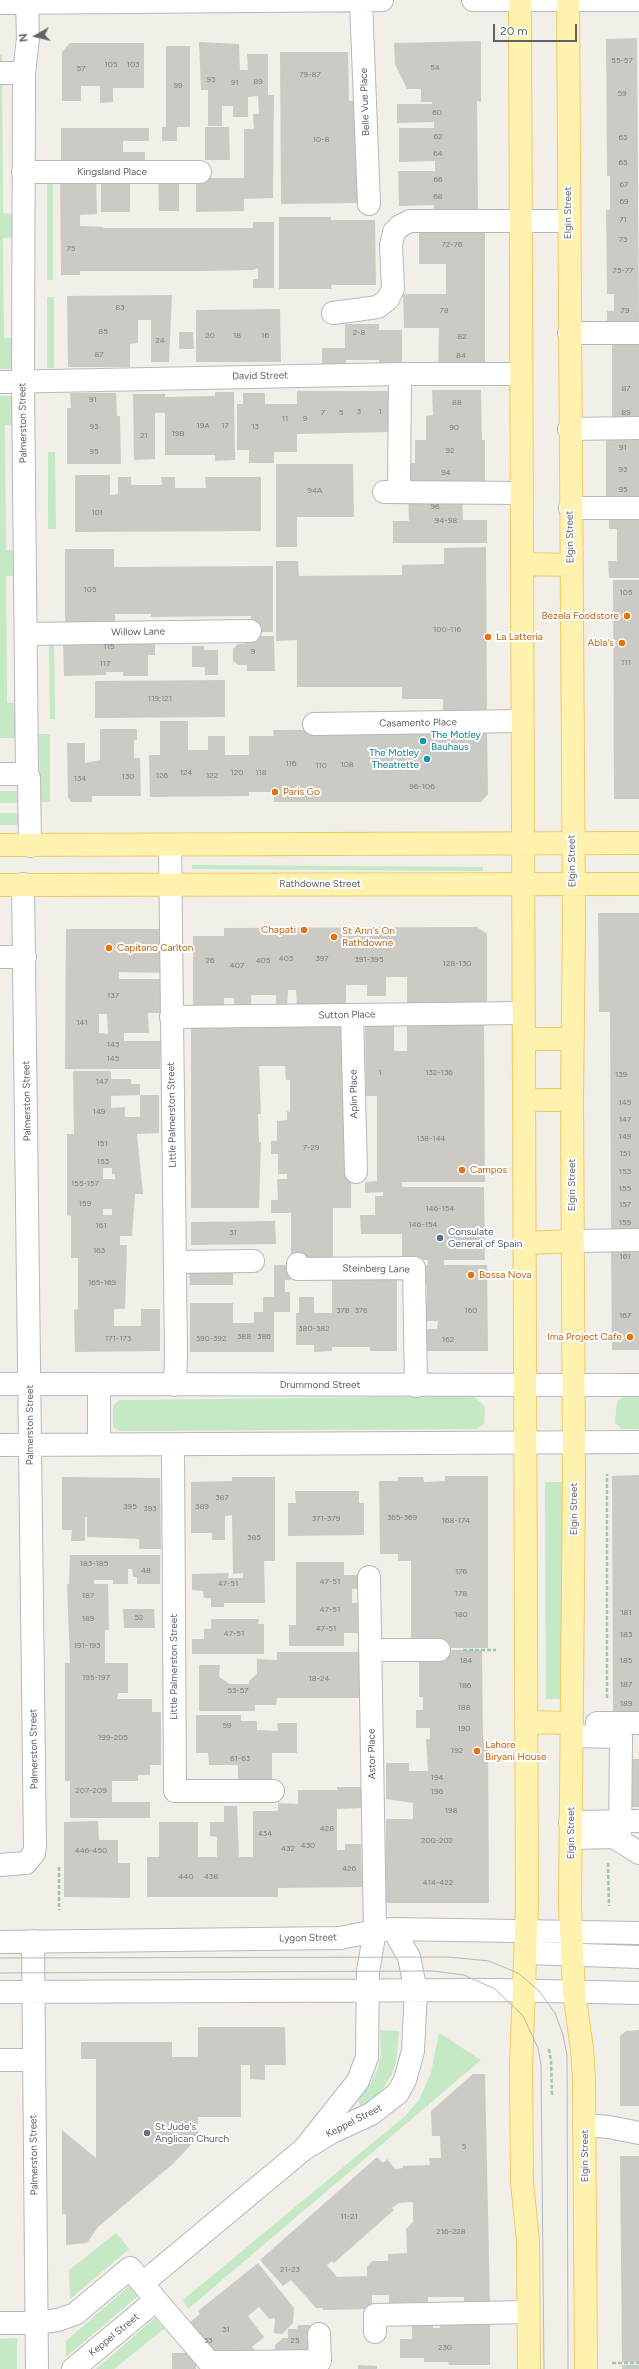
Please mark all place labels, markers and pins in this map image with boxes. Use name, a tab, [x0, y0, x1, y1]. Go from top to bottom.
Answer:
place label: Bezela Foodstore	[541, 610, 619, 622]
marker: Bezela Foodstore	[622, 611, 632, 621]
place label: La Latteria	[496, 631, 543, 643]
marker: La Latteria	[483, 632, 493, 642]
place label: Abla's	[587, 637, 614, 649]
marker: Abla's	[617, 638, 627, 648]
place label: The Motley Bauhaus	[431, 729, 481, 752]
marker: The Motley Bauhaus	[418, 736, 428, 746]
place label: The Motley Theatrette	[369, 747, 419, 770]
marker: The Motley Theatrette	[422, 754, 432, 764]
place label: Paris Go	[283, 786, 320, 798]
marker: Paris Go	[270, 787, 280, 797]
place label: Chapati	[261, 924, 296, 936]
marker: Chapati	[299, 925, 309, 935]
place label: St Ann's On Rathdowne	[342, 925, 395, 948]
marker: St Ann's On Rathdowne	[329, 932, 339, 942]
place label: Capitano Carlton	[117, 942, 193, 954]
marker: Capitano Carlton	[104, 943, 114, 953]
place label: Campos	[470, 1164, 507, 1176]
marker: Campos	[457, 1165, 467, 1175]
place label: Consulate General of Spain	[448, 1226, 522, 1250]
marker: Consulate General of Spain	[435, 1233, 445, 1243]
place label: Bossa Nova	[479, 1269, 531, 1281]
marker: Bossa Nova	[466, 1270, 476, 1280]
place label: Ima Project Cafe	[547, 1331, 622, 1343]
marker: Ima Project Cafe	[625, 1332, 635, 1342]
place label: Lahore Biryani House	[485, 1739, 546, 1762]
marker: Lahore Biryani House	[472, 1746, 482, 1756]
place label: St Jude's Anglican Church	[155, 2121, 229, 2144]
marker: St Jude's Anglican Church	[142, 2128, 152, 2138]

